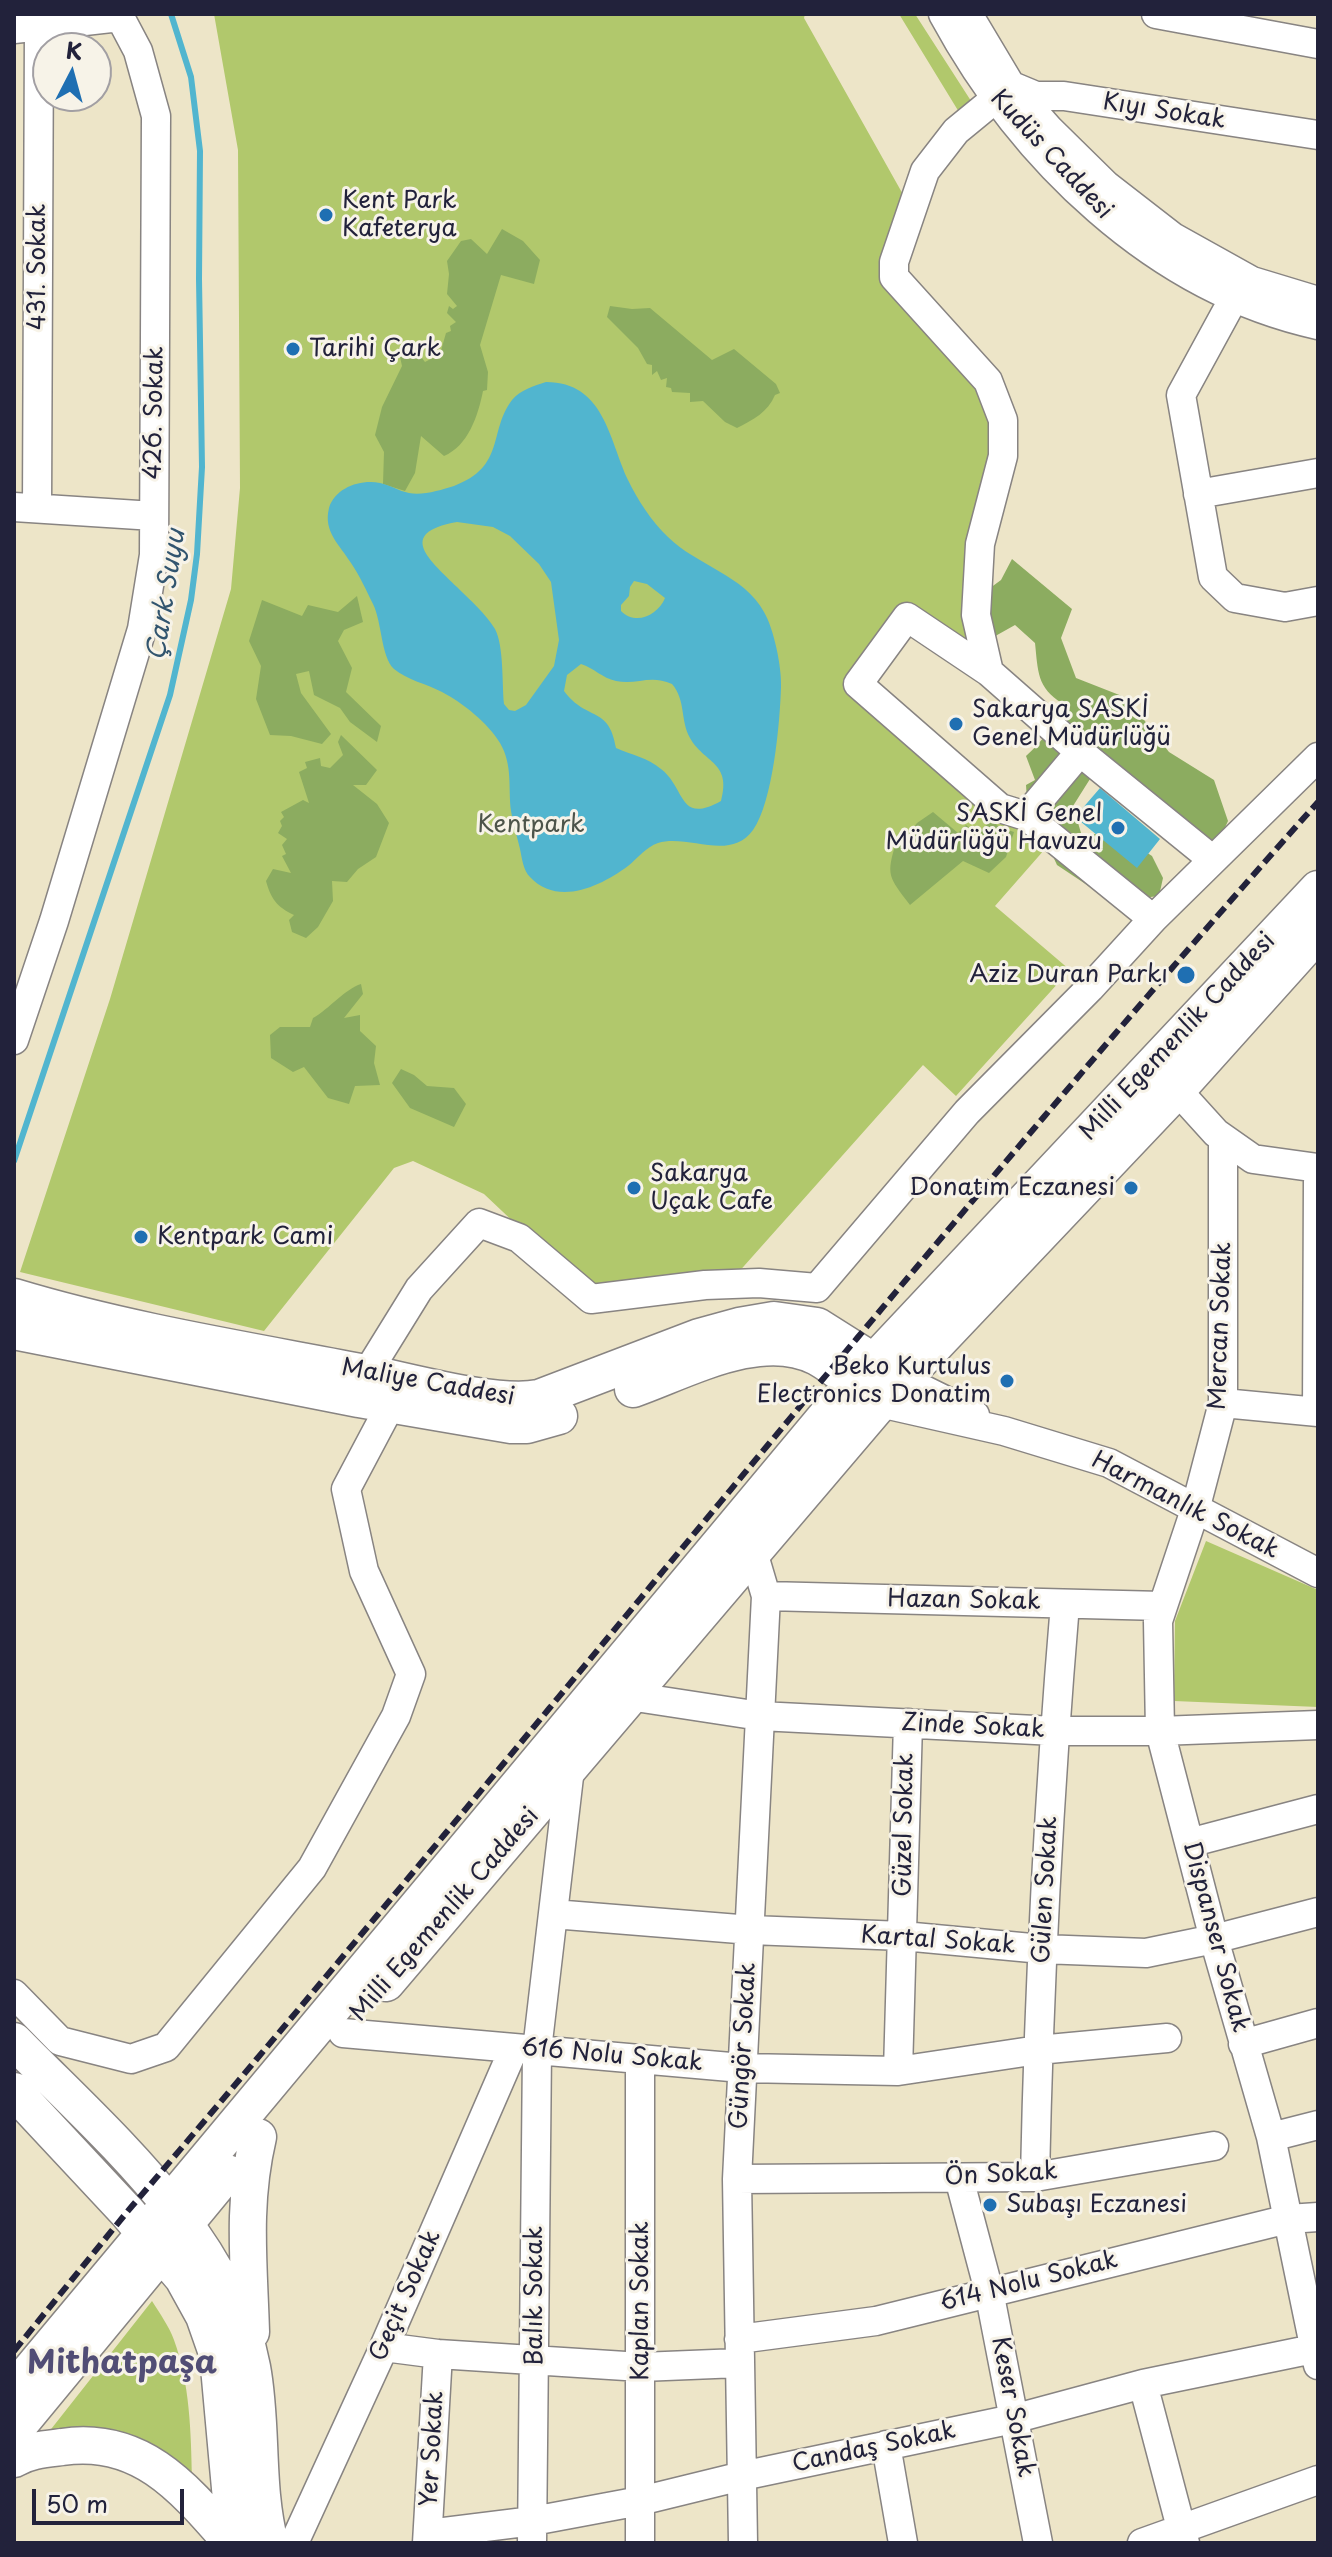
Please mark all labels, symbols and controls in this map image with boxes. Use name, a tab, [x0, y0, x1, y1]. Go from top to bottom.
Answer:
north arrow	[32, 32, 112, 112]
text: K	[65, 32, 84, 67]
street label: Kudüs Caddesi	[984, 84, 1118, 226]
street label: Kıyı Sokak	[1101, 88, 1227, 136]
place label: Kent Park Kafeterya	[342, 187, 457, 243]
street label: 431. Sokak	[24, 204, 52, 330]
marker: Kent Park Kafeterya	[317, 206, 335, 224]
place label: Tarihi Çark	[309, 335, 441, 363]
marker: Tarihi Çark	[284, 340, 302, 358]
street label: 426. Sokak	[139, 346, 171, 480]
water label: Çark Suyu	[141, 527, 193, 663]
place label: Sakarya SASKİ Genel Müdürlüğü	[972, 696, 1171, 752]
marker: Sakarya SASKİ Genel Müdürlüğü	[947, 715, 965, 733]
place label: SASKİ Genel Müdürlüğü Havuzu	[886, 800, 1102, 856]
park label: Kentpark	[477, 811, 585, 839]
marker: SASKİ Genel Müdürlüğü Havuzu	[1109, 819, 1127, 837]
street label: Milli Egemenlik Caddesi	[1074, 927, 1282, 1147]
place label: Aziz Duran Parkı	[970, 961, 1168, 989]
marker: Aziz Duran Parkı	[1175, 964, 1197, 986]
place label: Sakarya Uçak Cafe	[650, 1160, 773, 1216]
place label: Donatım Eczanesi	[909, 1174, 1115, 1202]
marker: Sakarya Uçak Cafe	[625, 1179, 643, 1197]
marker: Donatım Eczanesi	[1122, 1179, 1140, 1197]
place label: Kentpark Cami	[157, 1223, 333, 1251]
marker: Kentpark Cami	[132, 1228, 150, 1246]
street label: Mercan Sokak	[1204, 1241, 1238, 1411]
place label: Beko Kurtulus Electronics Donatim	[757, 1353, 991, 1409]
street label: Maliye Caddesi	[339, 1354, 517, 1412]
marker: Beko Kurtulus Electronics Donatim	[998, 1372, 1016, 1390]
street label: Harmanlık Sokak	[1086, 1446, 1284, 1566]
street label: Hazan Sokak	[887, 1585, 1041, 1617]
street label: Zinde Sokak	[901, 1709, 1045, 1745]
street label: Güzel Sokak	[889, 1753, 921, 1897]
street label: Milli Egemenlik Caddesi	[345, 1802, 545, 2028]
street label: Gülen Sokak	[1028, 1815, 1064, 1965]
street label: Dispanser Sokak	[1176, 1838, 1254, 2036]
street label: Kartal Sokak	[860, 1921, 1016, 1961]
street label: Güngör Sokak	[725, 1962, 763, 2130]
street label: 616 Nolu Sokak	[520, 2034, 704, 2078]
street label: Ön Sokak	[944, 2158, 1058, 2192]
place label: Subaşı Eczanesi	[1006, 2191, 1187, 2219]
marker: Subaşı Eczanesi	[981, 2196, 999, 2214]
street label: Kaplan Sokak	[627, 2221, 655, 2381]
street label: Geçit Sokak	[364, 2226, 448, 2366]
street label: Balık Sokak	[521, 2226, 549, 2366]
street label: 614 Nolu Sokak	[937, 2246, 1121, 2318]
street label: Keser Sokak	[984, 2334, 1040, 2480]
district label: Mithatpaşa	[27, 2345, 217, 2383]
street label: Yer Sokak	[416, 2390, 450, 2508]
street label: Candaş Sokak	[790, 2417, 958, 2479]
scale bar	[36, 2473, 188, 2523]
text: 50 m	[46, 2485, 108, 2521]

